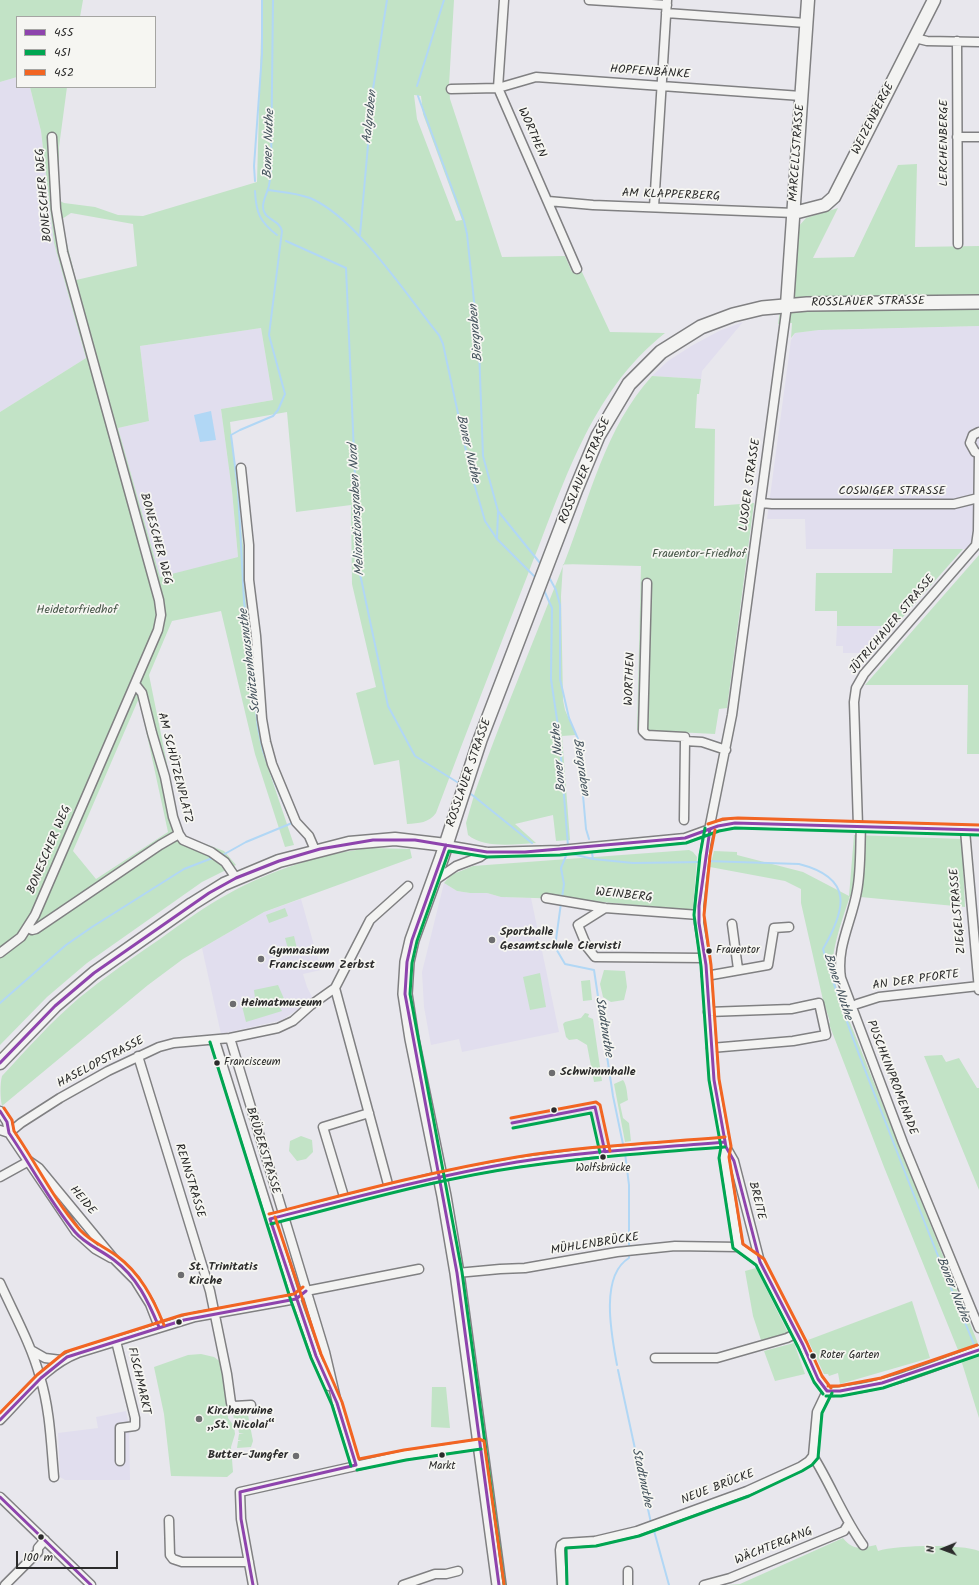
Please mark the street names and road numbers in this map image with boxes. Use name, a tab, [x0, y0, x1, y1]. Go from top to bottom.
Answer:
street label: HOPFENBÄNKE	[609, 63, 691, 83]
street label: WEIZENBERGE	[850, 81, 898, 157]
street label: LERCHENBERGE	[938, 100, 952, 186]
street label: MARCELLSTRASSE	[787, 104, 809, 202]
street label: WORTHEN	[514, 106, 548, 160]
street label: BONESCHER WEG	[34, 147, 56, 243]
street label: AM KLAPPERBERG	[621, 187, 721, 205]
street label: ROSSLAUER STRASSE	[811, 295, 925, 311]
street label: ROSSLAUER STRASSE	[557, 416, 615, 526]
street label: LUSOER STRASSE	[737, 438, 765, 532]
street label: COSWIGER STRASSE	[838, 485, 946, 499]
street label: BONESCHER WEG	[136, 492, 174, 586]
street label: JÜTRICHAUER STRASSE	[847, 572, 939, 678]
street label: WORTHEN	[623, 652, 639, 706]
street label: AM SCHÜTZENPLATZ	[153, 711, 195, 825]
street label: ROSSLAUER STRASSE	[445, 717, 495, 829]
street label: BONESCHER WEG	[25, 804, 75, 896]
street label: ZIEGELSTRASSE	[948, 868, 970, 954]
street label: WEINBERG	[595, 886, 653, 906]
street label: AN DER PFORTE	[872, 968, 960, 994]
street label: PUSCHKINPROMENADE	[862, 1019, 920, 1137]
street label: HASELOPSTRASSE	[55, 1034, 147, 1092]
street label: BRÜDERSTRASSE	[242, 1106, 282, 1196]
street label: RENNSTRASSE	[171, 1142, 207, 1220]
street label: BREITE	[744, 1180, 768, 1222]
street label: HEIDE	[66, 1184, 98, 1218]
street label: MÜHLENBRÜCKE	[550, 1231, 640, 1259]
street label: FISCHMARKT	[123, 1346, 153, 1416]
street label: NEUE BRÜCKE	[679, 1467, 757, 1509]
street label: WÄCHTERGANG	[733, 1525, 815, 1569]

